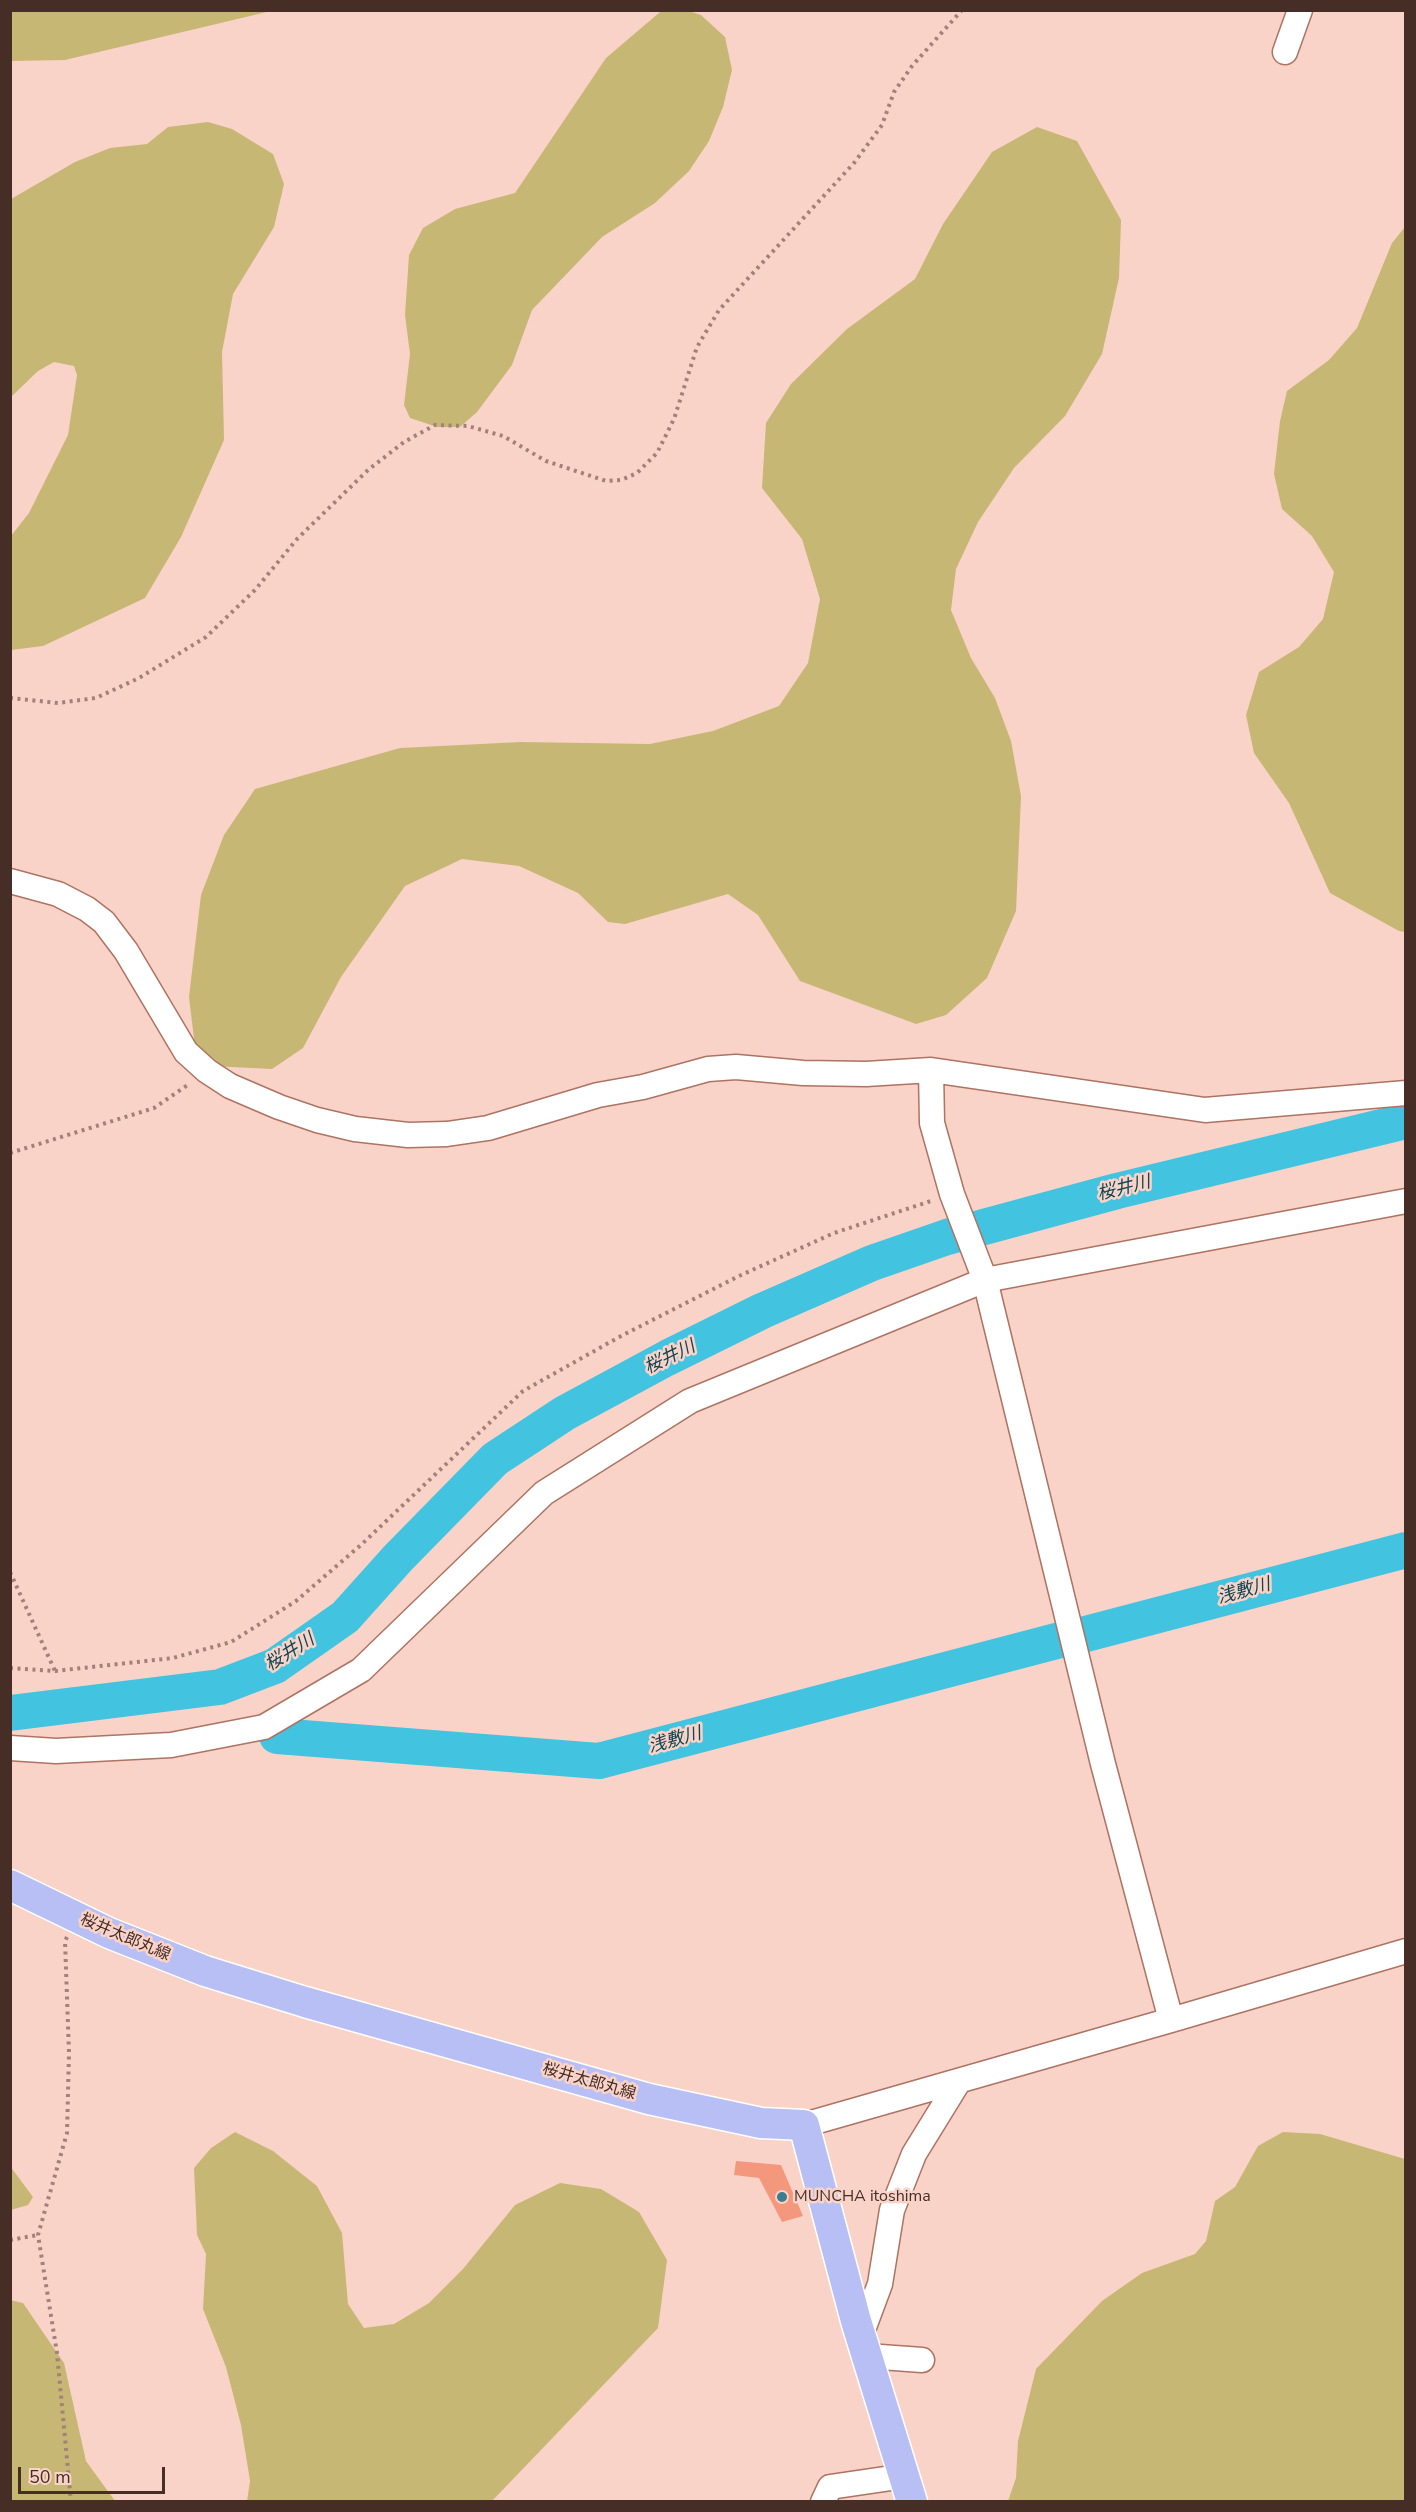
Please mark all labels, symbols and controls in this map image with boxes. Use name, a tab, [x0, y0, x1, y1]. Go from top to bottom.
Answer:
water label: 桜井川	[1095, 1172, 1153, 1206]
water label: 桜井川	[641, 1336, 699, 1380]
water label: 浅敷川	[1215, 1575, 1273, 1609]
water label: 桜井川	[261, 1630, 319, 1676]
water label: 浅敷川	[646, 1724, 704, 1758]
street label: 桜井太郎丸線	[77, 1910, 173, 1966]
street label: 桜井太郎丸線	[540, 2060, 638, 2104]
place label: MUNCHA itoshima	[794, 2187, 931, 2207]
marker: MUNCHA itoshima	[775, 2190, 789, 2204]
scale bar	[21, 2455, 168, 2493]
text: 50 m	[29, 2465, 71, 2489]

